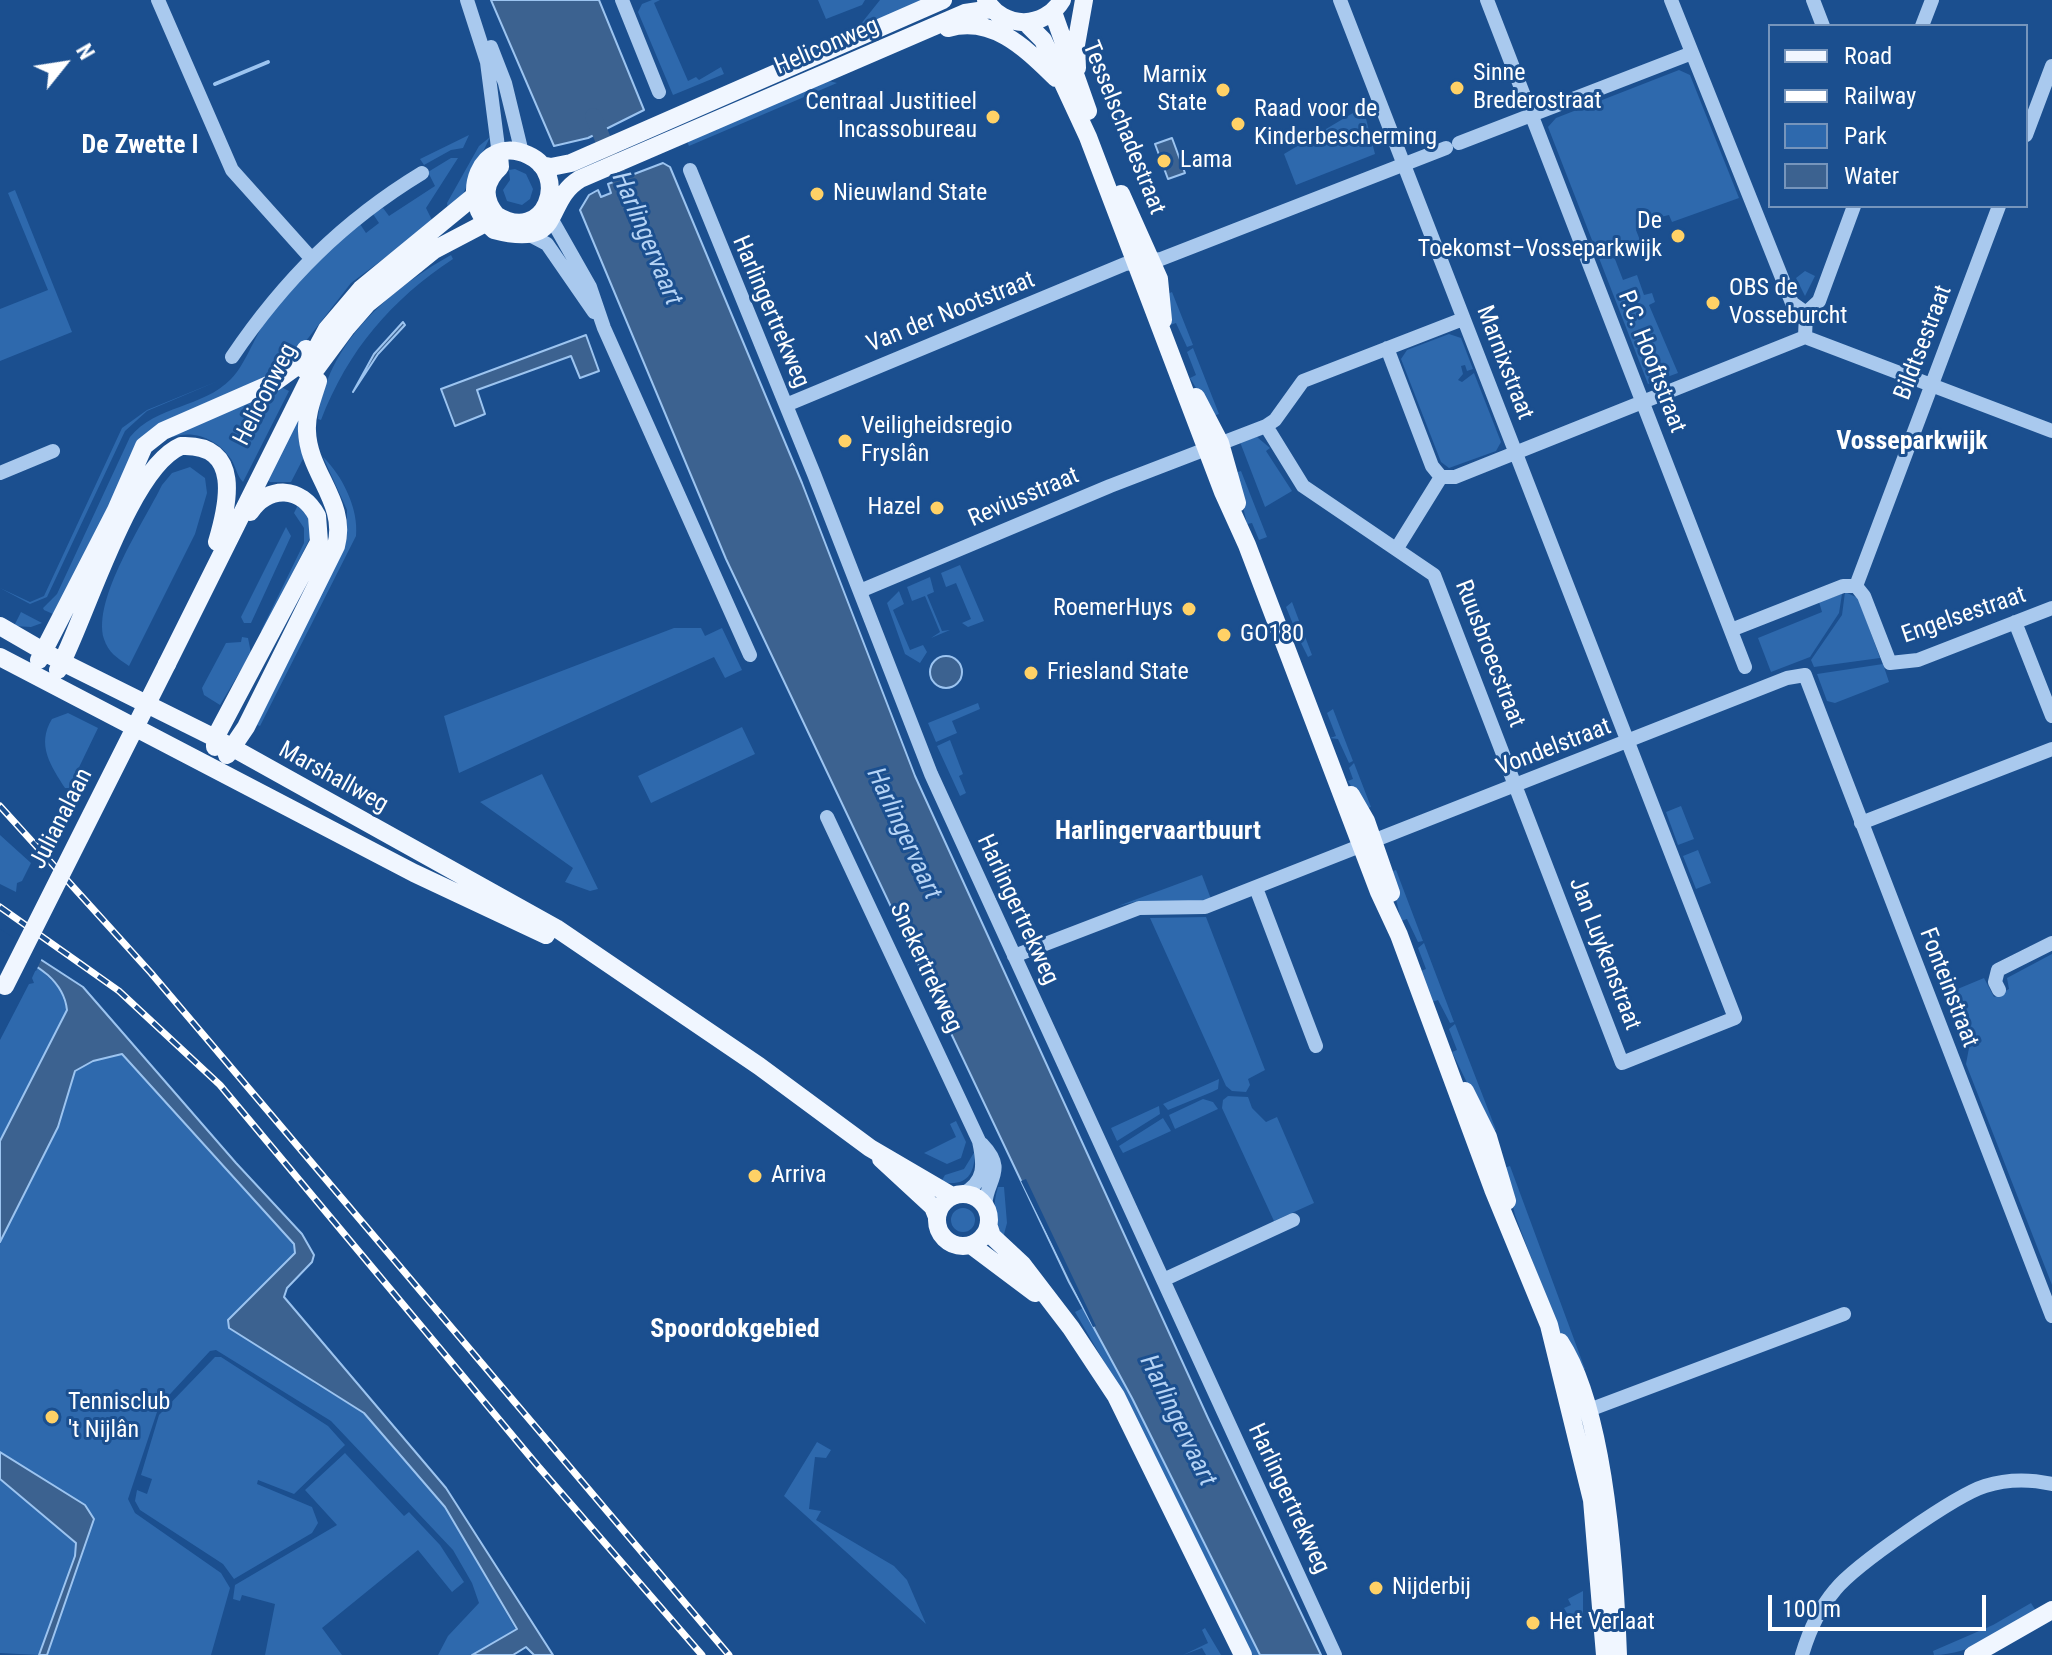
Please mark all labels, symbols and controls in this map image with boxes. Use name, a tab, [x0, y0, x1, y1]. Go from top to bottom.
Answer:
street label: Heliconweg	[770, 12, 884, 82]
north arrow	[24, 24, 104, 104]
legend	[1768, 24, 2028, 208]
street label: Tesselschadestraat	[1075, 37, 1171, 219]
text: N	[71, 40, 99, 64]
text: Road	[1844, 42, 1892, 70]
place label: Sinne Brederostraat	[1473, 60, 1602, 116]
place label: Marnix State	[1142, 62, 1207, 118]
marker: Sinne Brederostraat	[1448, 79, 1466, 97]
marker: Marnix State	[1214, 81, 1232, 99]
text: Railway	[1844, 82, 1916, 110]
place label: Centraal Justitieel Incassobureau	[805, 89, 977, 145]
place label: Raad voor de Kinderbescherming	[1254, 96, 1437, 152]
marker: Centraal Justitieel Incassobureau	[984, 108, 1002, 126]
marker: Raad voor de Kinderbescherming	[1229, 115, 1247, 133]
text: Park	[1844, 122, 1887, 150]
district label: De Zwette I	[82, 130, 198, 162]
place label: Lama	[1180, 147, 1232, 175]
marker: Lama	[1155, 152, 1173, 170]
text: Water	[1844, 162, 1899, 190]
water label: Harlingervaart	[604, 168, 688, 310]
place label: Nieuwland State	[833, 180, 987, 208]
marker: Nieuwland State	[808, 185, 826, 203]
place label: De Toekomst–Vosseparkwijk	[1418, 208, 1662, 264]
marker: De Toekomst–Vosseparkwijk	[1669, 227, 1687, 245]
street label: Harlingertrekweg	[725, 232, 815, 392]
street label: Van der Nootstraat	[863, 266, 1039, 360]
place label: OBS de Vosseburcht	[1729, 275, 1847, 331]
street label: Bildtsestraat	[1889, 282, 1959, 404]
street label: P.C. Hooftstraat	[1611, 287, 1691, 437]
marker: OBS de Vosseburcht	[1704, 294, 1722, 312]
street label: Marnixstraat	[1469, 302, 1539, 424]
street label: Heliconweg	[228, 339, 304, 451]
place label: Veiligheidsregio Fryslân	[861, 413, 1012, 469]
district label: Vosseparkwijk	[1836, 426, 1988, 458]
marker: Veiligheidsregio Fryslân	[836, 432, 854, 450]
street label: Reviusstraat	[964, 462, 1084, 534]
place label: Hazel	[868, 494, 921, 522]
marker: Hazel	[928, 499, 946, 517]
street label: Ruusbroecstraat	[1448, 576, 1530, 732]
street label: Engelsestraat	[1898, 581, 2030, 651]
place label: RoemerHuys	[1053, 595, 1173, 623]
marker: RoemerHuys	[1180, 600, 1198, 618]
place label: GO180	[1240, 621, 1304, 649]
marker: GO180	[1215, 626, 1233, 644]
place label: Friesland State	[1047, 659, 1189, 687]
marker: Friesland State	[1022, 664, 1040, 682]
street label: Vondelstraat	[1493, 713, 1615, 783]
street label: Marshallweg	[273, 736, 393, 820]
water label: Harlingervaart	[859, 763, 947, 905]
street label: Julianalaan	[24, 764, 100, 874]
district label: Harlingervaartbuurt	[1055, 816, 1261, 848]
street label: Harlingertrekweg	[970, 830, 1064, 990]
street label: Jan Luykenstraat	[1562, 874, 1646, 1034]
street label: Snekertrekweg	[882, 898, 968, 1038]
street label: Fonteinstraat	[1912, 924, 1984, 1052]
place label: Arriva	[771, 1162, 827, 1190]
marker: Arriva	[746, 1167, 764, 1185]
district label: Spoordokgebied	[650, 1314, 820, 1346]
water label: Harlingervaart	[1132, 1350, 1222, 1492]
place label: Tennisclub 't Nijlân	[68, 1389, 170, 1445]
marker: Tennisclub 't Nijlân	[43, 1408, 61, 1426]
street label: Harlingertrekweg	[1241, 1419, 1335, 1579]
place label: Nijderbij	[1392, 1574, 1471, 1602]
marker: Nijderbij	[1367, 1579, 1385, 1597]
scale bar	[1772, 1579, 1990, 1629]
text: 100 m	[1782, 1595, 1841, 1623]
place label: Het Verlaat	[1549, 1609, 1655, 1637]
marker: Het Verlaat	[1524, 1614, 1542, 1632]

